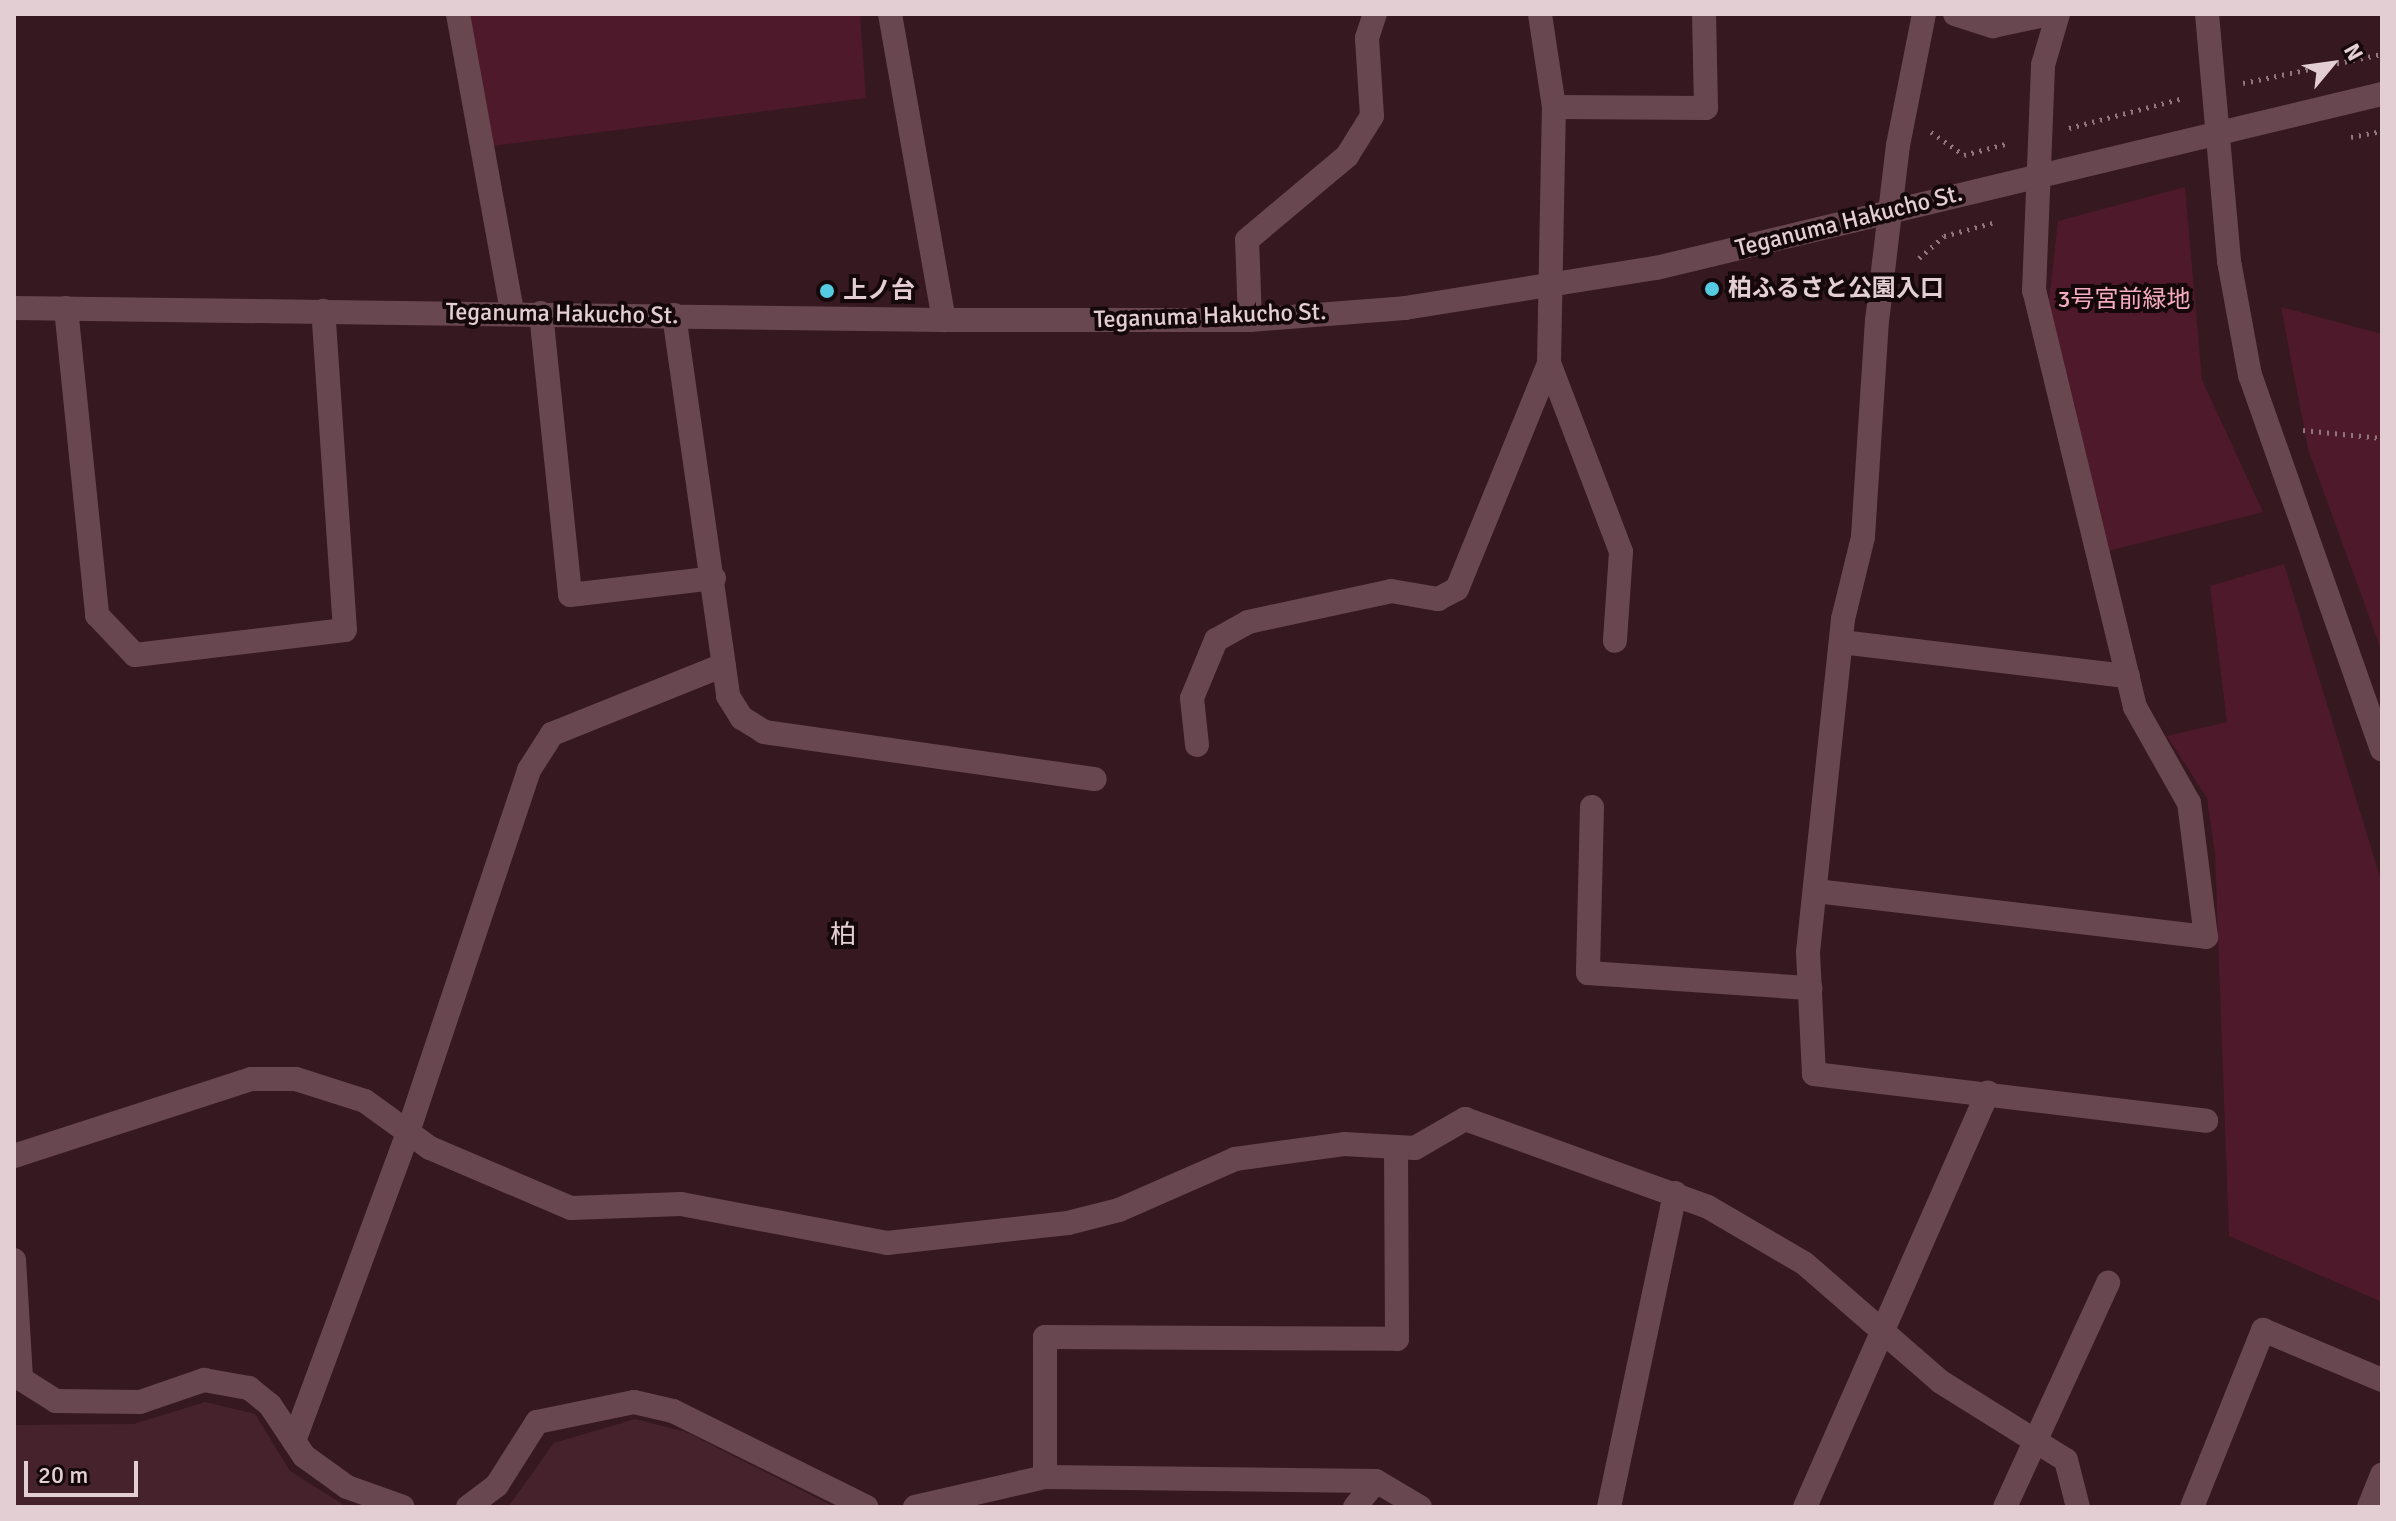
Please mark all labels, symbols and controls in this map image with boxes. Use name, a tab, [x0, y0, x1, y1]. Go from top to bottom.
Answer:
north arrow	[2292, 24, 2372, 104]
text: N	[2338, 39, 2369, 65]
street label: Teganuma Hakucho St.	[1733, 179, 1965, 263]
place label: 柏ふるさと公園入口	[1728, 275, 1944, 303]
place label: 上ノ台	[843, 277, 915, 305]
marker: 柏ふるさと公園入口	[1703, 280, 1721, 298]
marker: 上ノ台	[818, 282, 836, 300]
park label: 3号宮前緑地	[2058, 286, 2190, 314]
street label: Teganuma Hakucho St.	[445, 298, 679, 330]
street label: Teganuma Hakucho St.	[1093, 298, 1327, 334]
district label: 柏	[830, 920, 856, 952]
scale bar	[28, 1445, 142, 1495]
text: 20 m	[38, 1460, 88, 1490]

